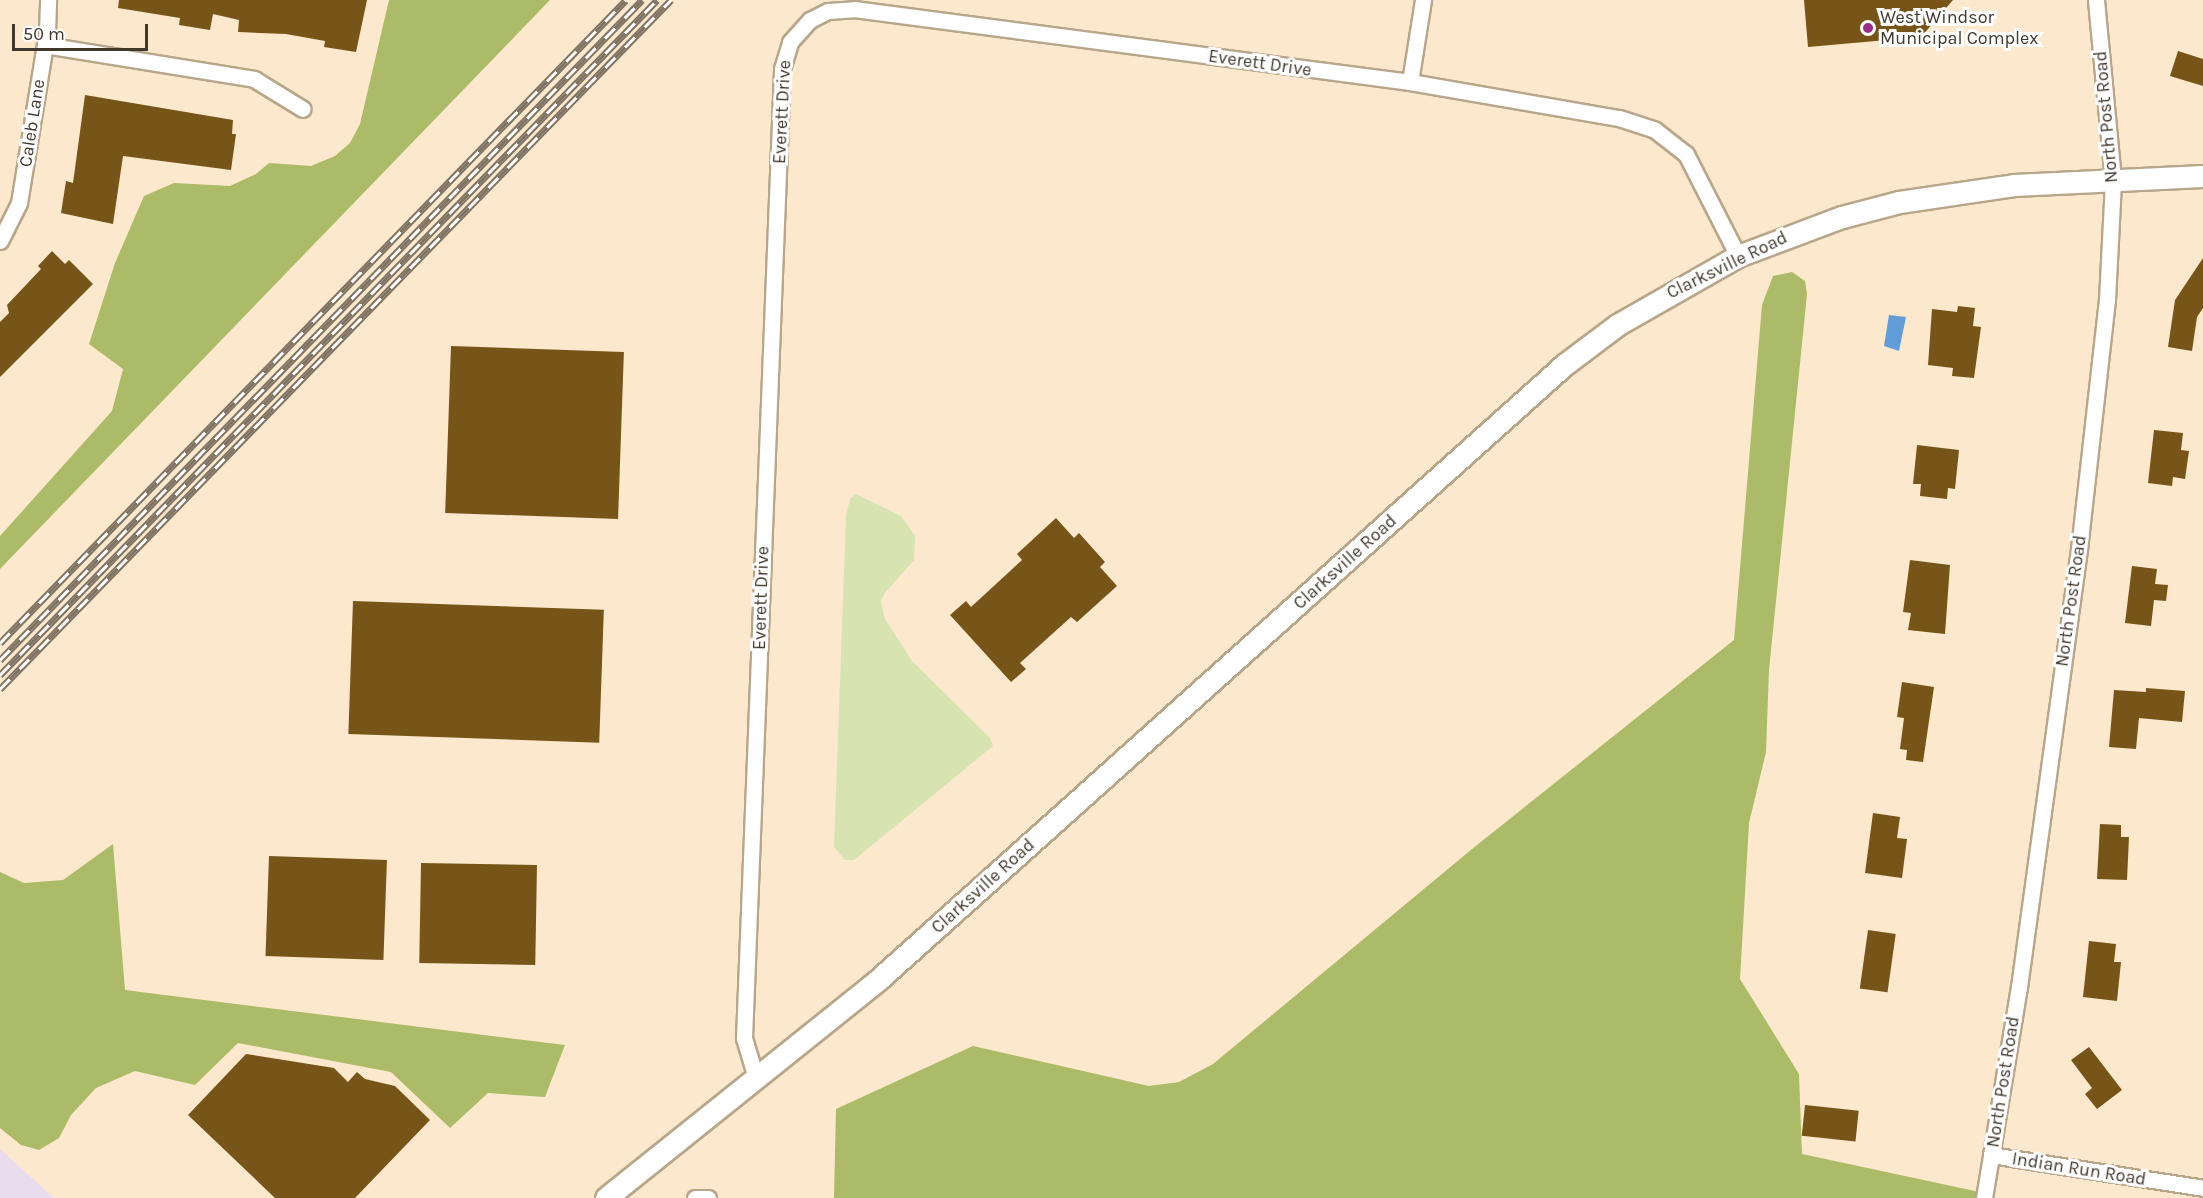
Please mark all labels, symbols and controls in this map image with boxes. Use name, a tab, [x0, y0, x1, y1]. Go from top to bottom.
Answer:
place label: West Windsor Municipal Complex	[1880, 7, 2038, 50]
scale bar	[15, 12, 152, 50]
marker: West Windsor Municipal Complex	[1861, 21, 1875, 35]
text: 50 m	[23, 23, 65, 45]
street label: Everett Drive	[1207, 45, 1313, 81]
street label: North Post Road	[2089, 50, 2123, 184]
street label: Everett Drive	[768, 60, 796, 164]
street label: Caleb Lane	[14, 78, 50, 168]
street label: Clarksville Road	[1663, 226, 1791, 304]
street label: Clarksville Road	[1289, 510, 1401, 614]
street label: North Post Road	[2051, 534, 2091, 668]
street label: Everett Drive	[748, 546, 774, 650]
street label: Clarksville Road	[927, 834, 1039, 938]
street label: North Post Road	[1982, 1015, 2024, 1149]
street label: Indian Run Road	[2010, 1148, 2148, 1190]

